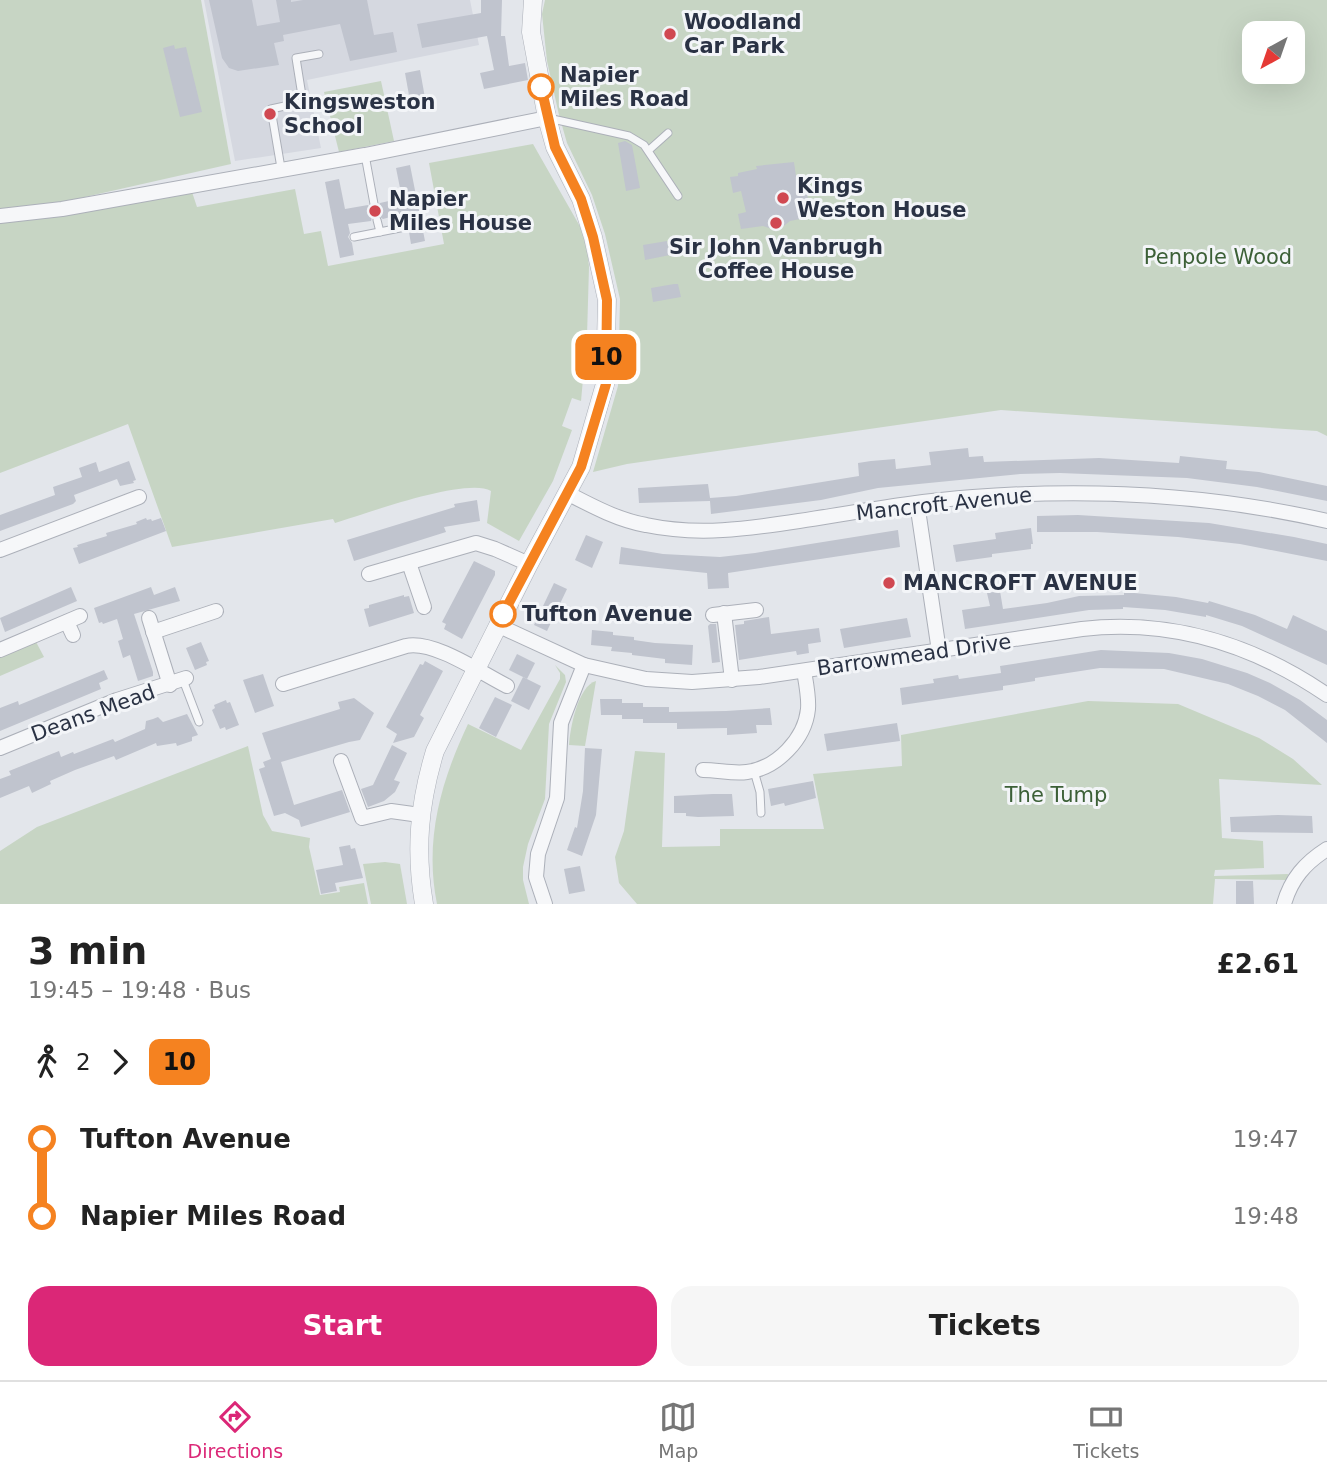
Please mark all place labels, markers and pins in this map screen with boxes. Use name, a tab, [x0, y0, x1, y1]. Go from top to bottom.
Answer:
place label: Woodland Car Park	[684, 10, 802, 58]
marker: Woodland Car Park	[662, 26, 678, 42]
place label: Napier Miles Road	[560, 63, 689, 111]
marker: Napier Miles Road	[528, 74, 554, 100]
place label: Kingsweston School	[284, 90, 436, 138]
marker: Kingsweston School	[262, 106, 278, 122]
place label: Kings Weston House	[797, 174, 967, 222]
place label: Napier Miles House	[389, 187, 532, 235]
marker: Kings Weston House	[775, 190, 791, 206]
marker: Napier Miles House	[367, 203, 383, 219]
marker: Sir John Vanbrugh Coffee House	[768, 215, 784, 231]
place label: Sir John Vanbrugh Coffee House	[669, 235, 883, 283]
place label: MANCROFT AVENUE	[903, 571, 1138, 595]
marker: MANCROFT AVENUE	[881, 575, 897, 591]
marker: Tufton Avenue	[490, 601, 516, 627]
place label: Tufton Avenue	[522, 602, 692, 626]

